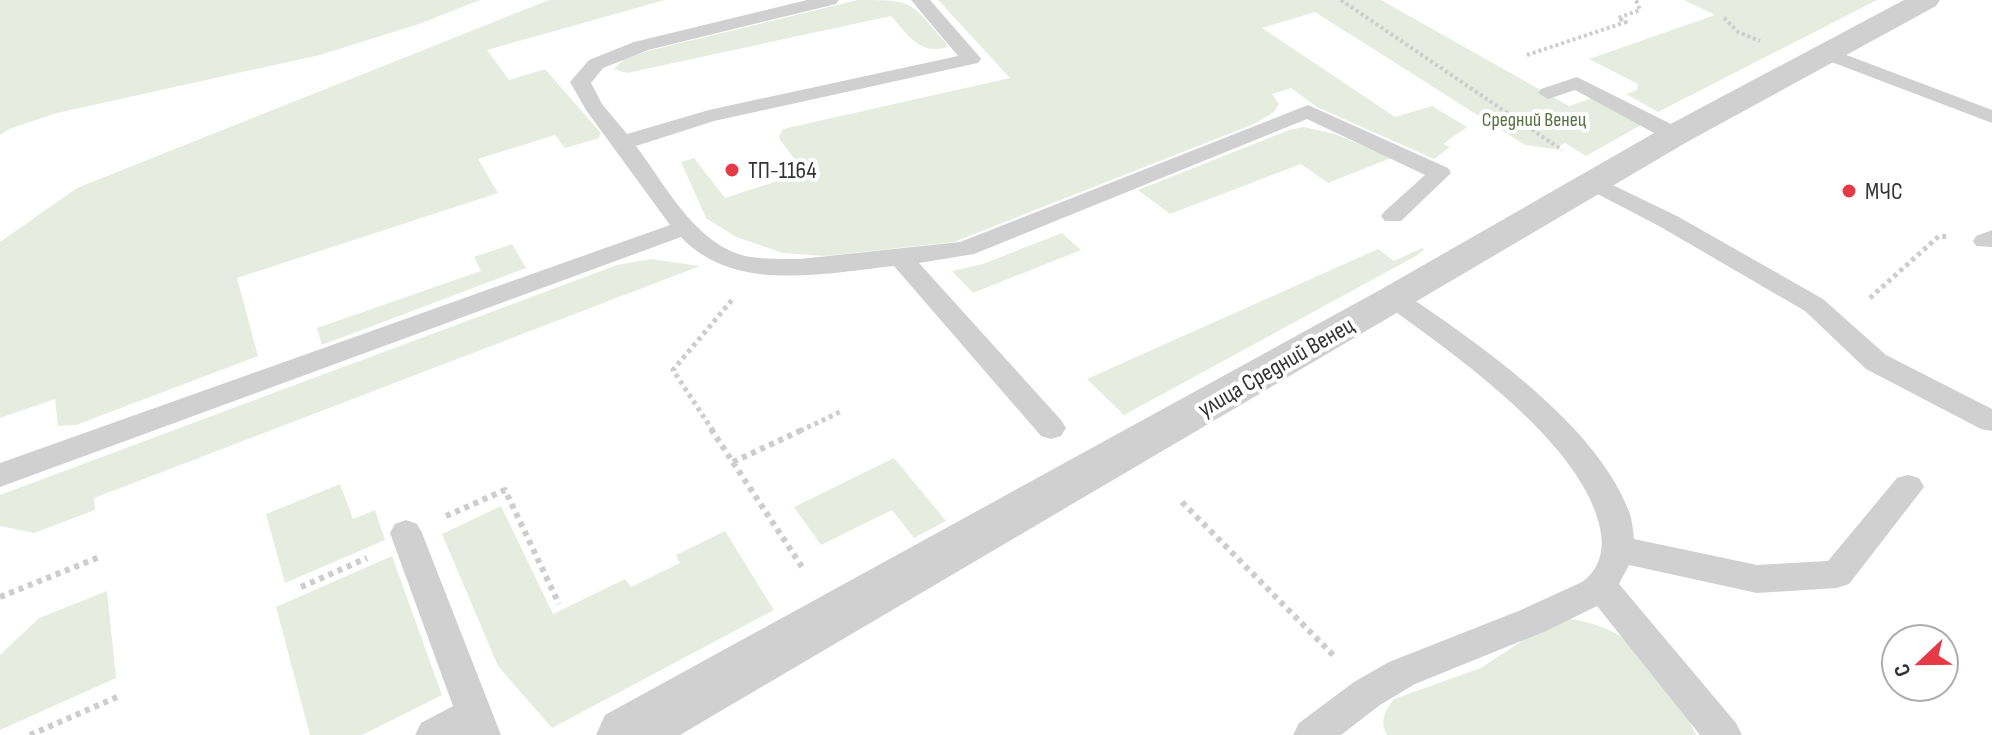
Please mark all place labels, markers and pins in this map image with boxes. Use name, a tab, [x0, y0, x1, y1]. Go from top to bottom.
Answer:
place label: ТП-1164	[748, 156, 817, 185]
marker: ТП-1164	[723, 161, 741, 179]
place label: МЧС	[1865, 177, 1903, 206]
marker: МЧС	[1840, 182, 1858, 200]

